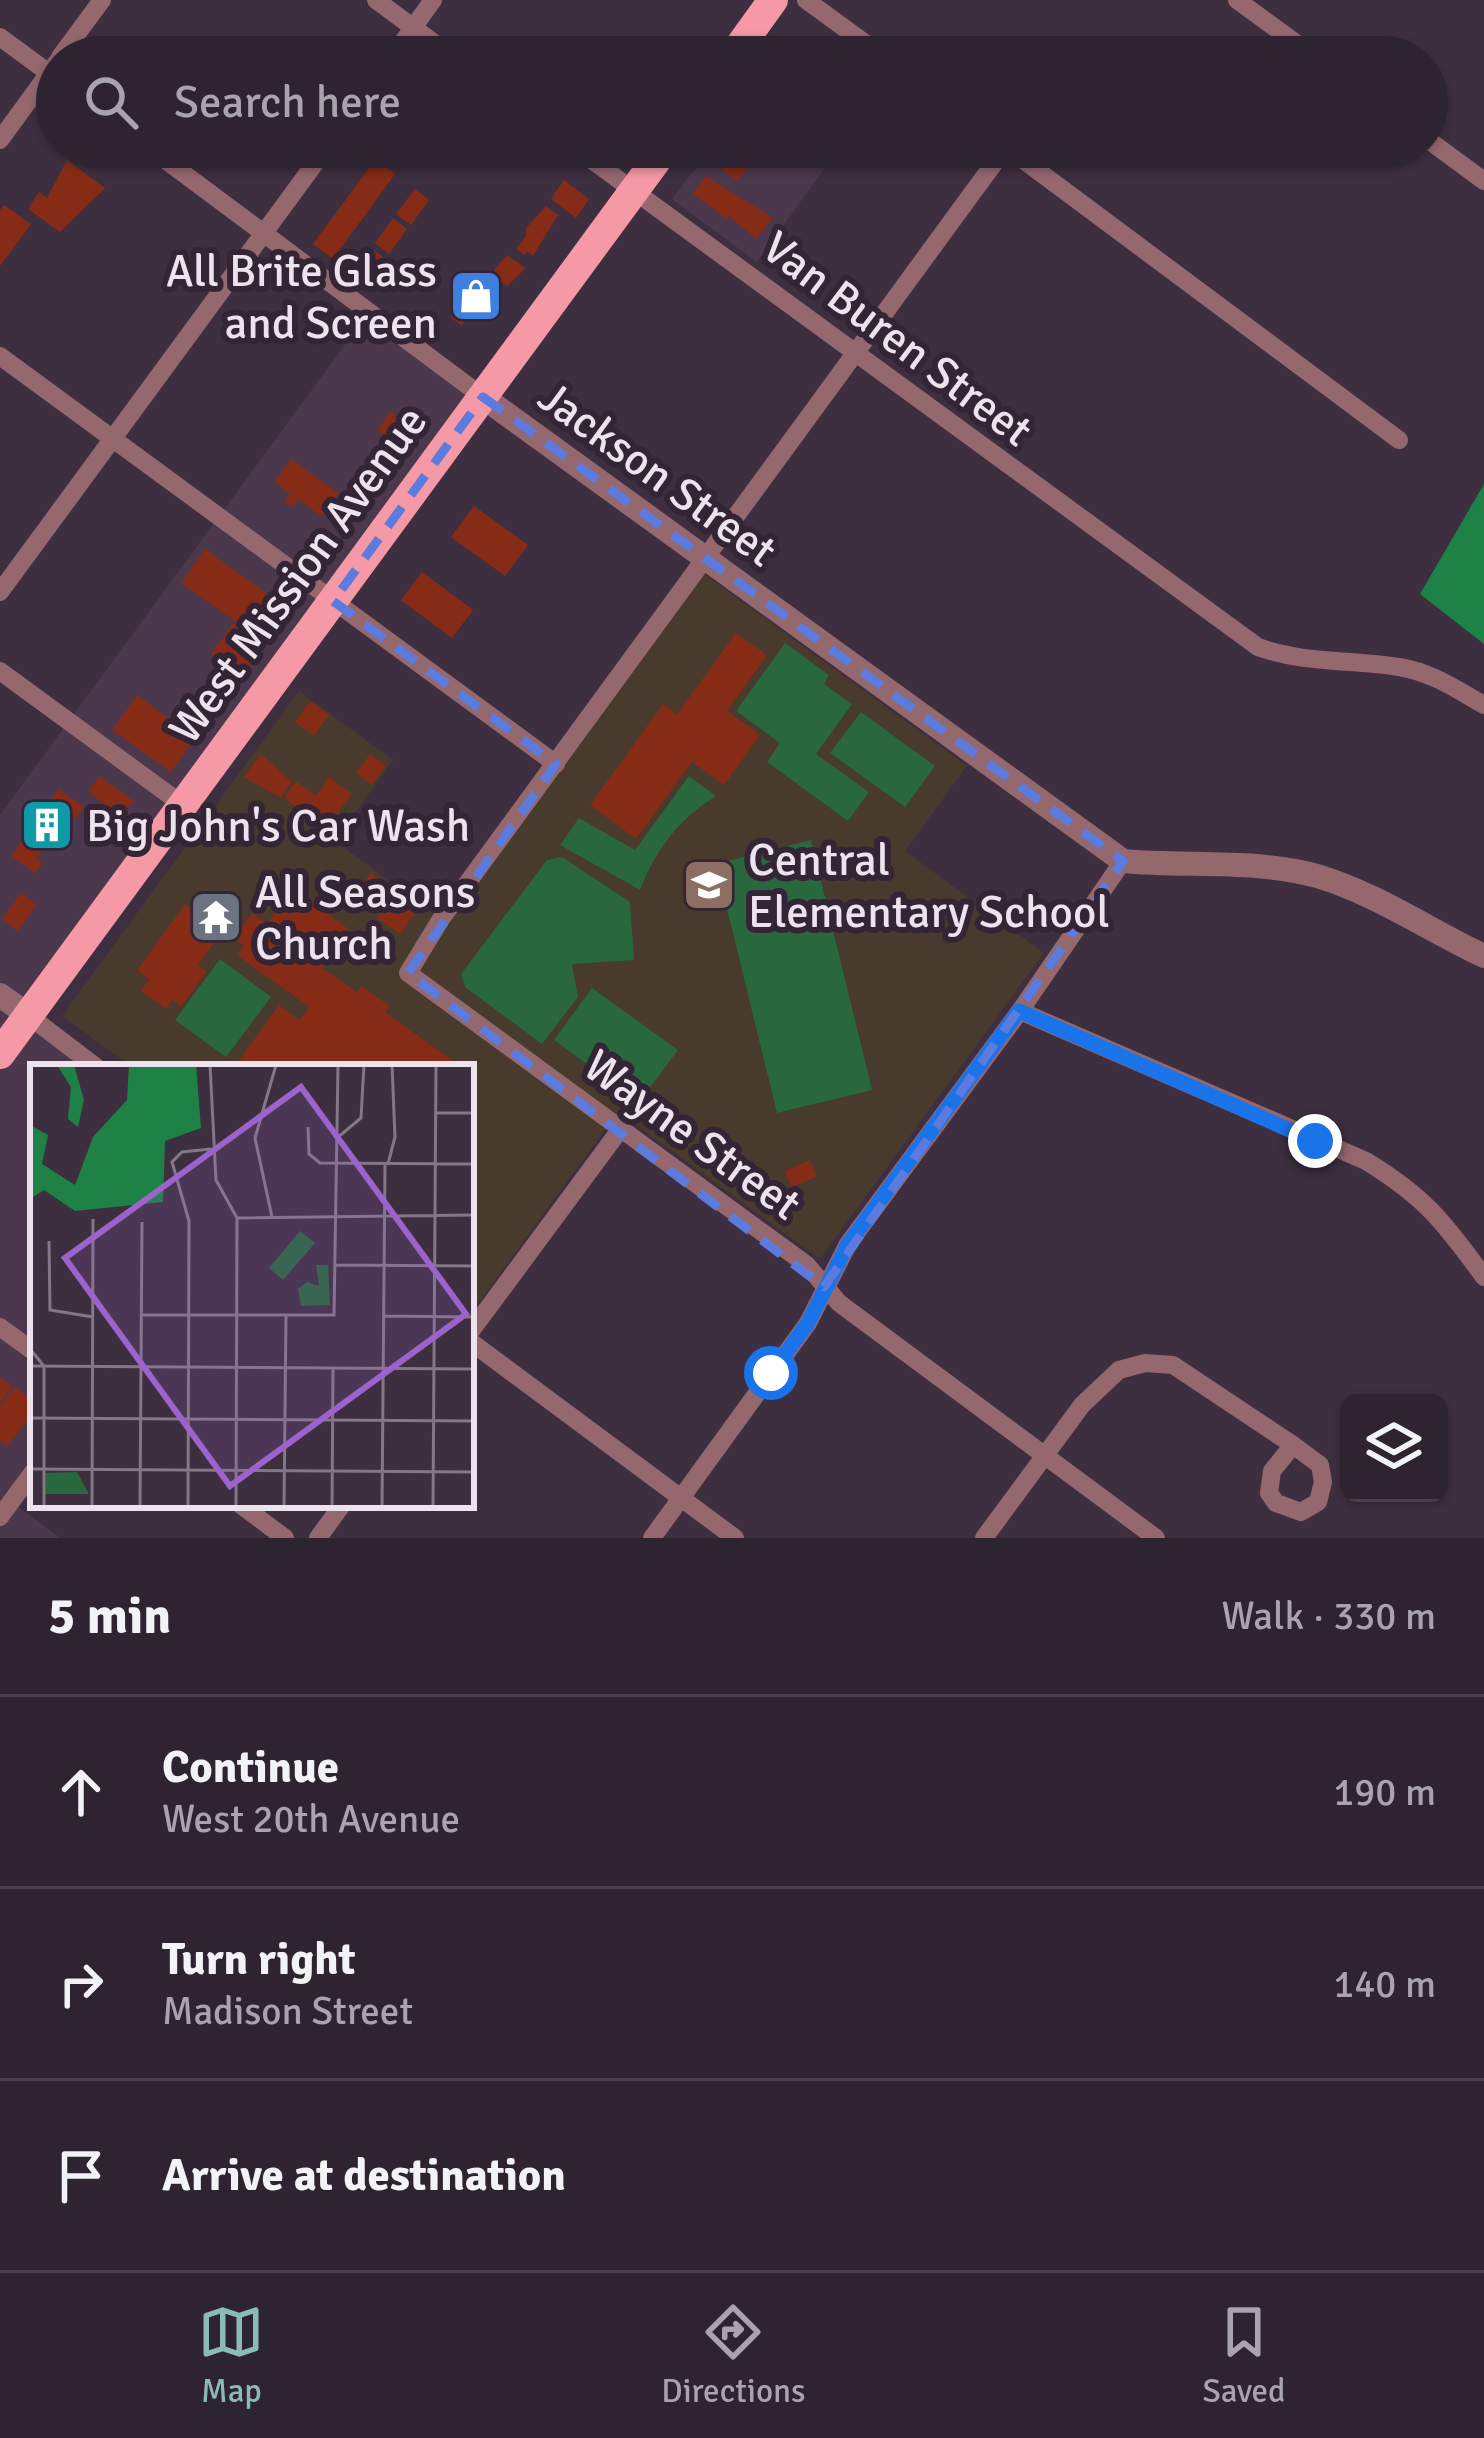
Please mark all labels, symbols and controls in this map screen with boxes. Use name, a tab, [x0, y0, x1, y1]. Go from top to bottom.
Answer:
search box	[36, 36, 1448, 168]
icon: search	[78, 69, 144, 135]
text: Search here	[174, 75, 401, 130]
street label: Van Buren Street	[752, 220, 1043, 458]
place label: All Brite Glass and Screen	[166, 244, 437, 351]
shop icon: All Brite Glass and Screen	[448, 268, 504, 324]
street label: Jackson Street	[528, 370, 787, 579]
street label: West Mission Avenue	[157, 396, 439, 754]
building icon: Big John's Car Wash	[19, 797, 75, 853]
place label: Big John's Car Wash	[86, 799, 470, 854]
place label: Central Elementary School	[748, 833, 1110, 940]
school or university icon: Central Elementary School	[681, 857, 737, 913]
place label: All Seasons Church	[255, 865, 476, 972]
temple icon: All Seasons Church	[188, 889, 244, 945]
street label: Wayne Street	[573, 1038, 811, 1232]
inset map	[30, 1064, 474, 1508]
route end	[1288, 1114, 1342, 1168]
route start	[744, 1346, 798, 1400]
map controls	[1340, 1394, 1448, 1502]
button: layers	[1340, 1394, 1448, 1502]
text: 5 min	[48, 1585, 171, 1648]
text: Walk · 330 m	[1222, 1592, 1436, 1640]
text: Continue	[162, 1740, 339, 1795]
icon: ahead	[48, 1759, 114, 1825]
text: 190 m	[1333, 1768, 1436, 1816]
text: West 20th Avenue	[162, 1795, 460, 1843]
text: Turn right	[162, 1932, 356, 1987]
icon: right	[48, 1951, 114, 2017]
text: 140 m	[1333, 1960, 1436, 2008]
text: Madison Street	[162, 1987, 413, 2035]
icon: arrive	[48, 2143, 114, 2209]
text: Arrive at destination	[162, 2148, 566, 2203]
tab: Map	[198, 2299, 264, 2412]
tab: Directions	[661, 2299, 806, 2412]
tab: Saved	[1202, 2299, 1286, 2412]

